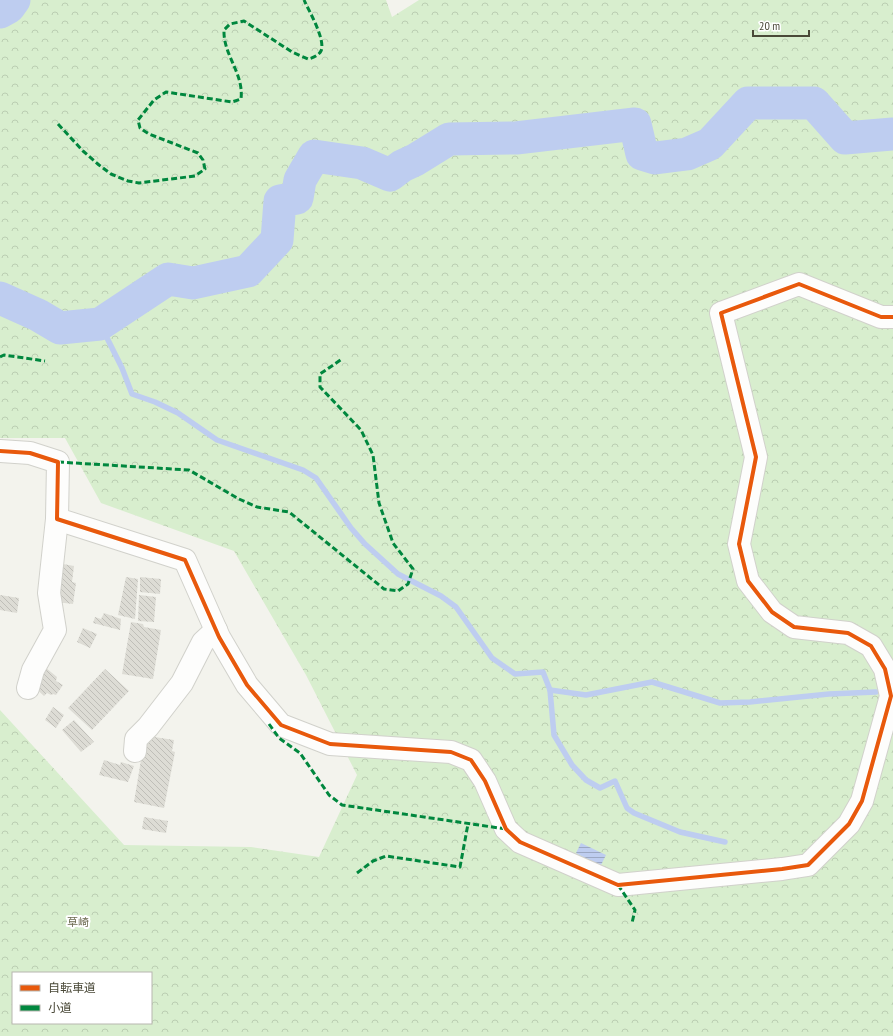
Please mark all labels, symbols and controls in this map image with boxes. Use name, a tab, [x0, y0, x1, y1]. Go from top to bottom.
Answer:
scale bar	[753, 12, 809, 38]
text: 20 m	[759, 18, 780, 33]
district label: 草崎	[67, 915, 89, 929]
legend	[12, 972, 152, 1024]
text: 自転車道	[48, 980, 96, 995]
text: 小道	[48, 1000, 72, 1015]

